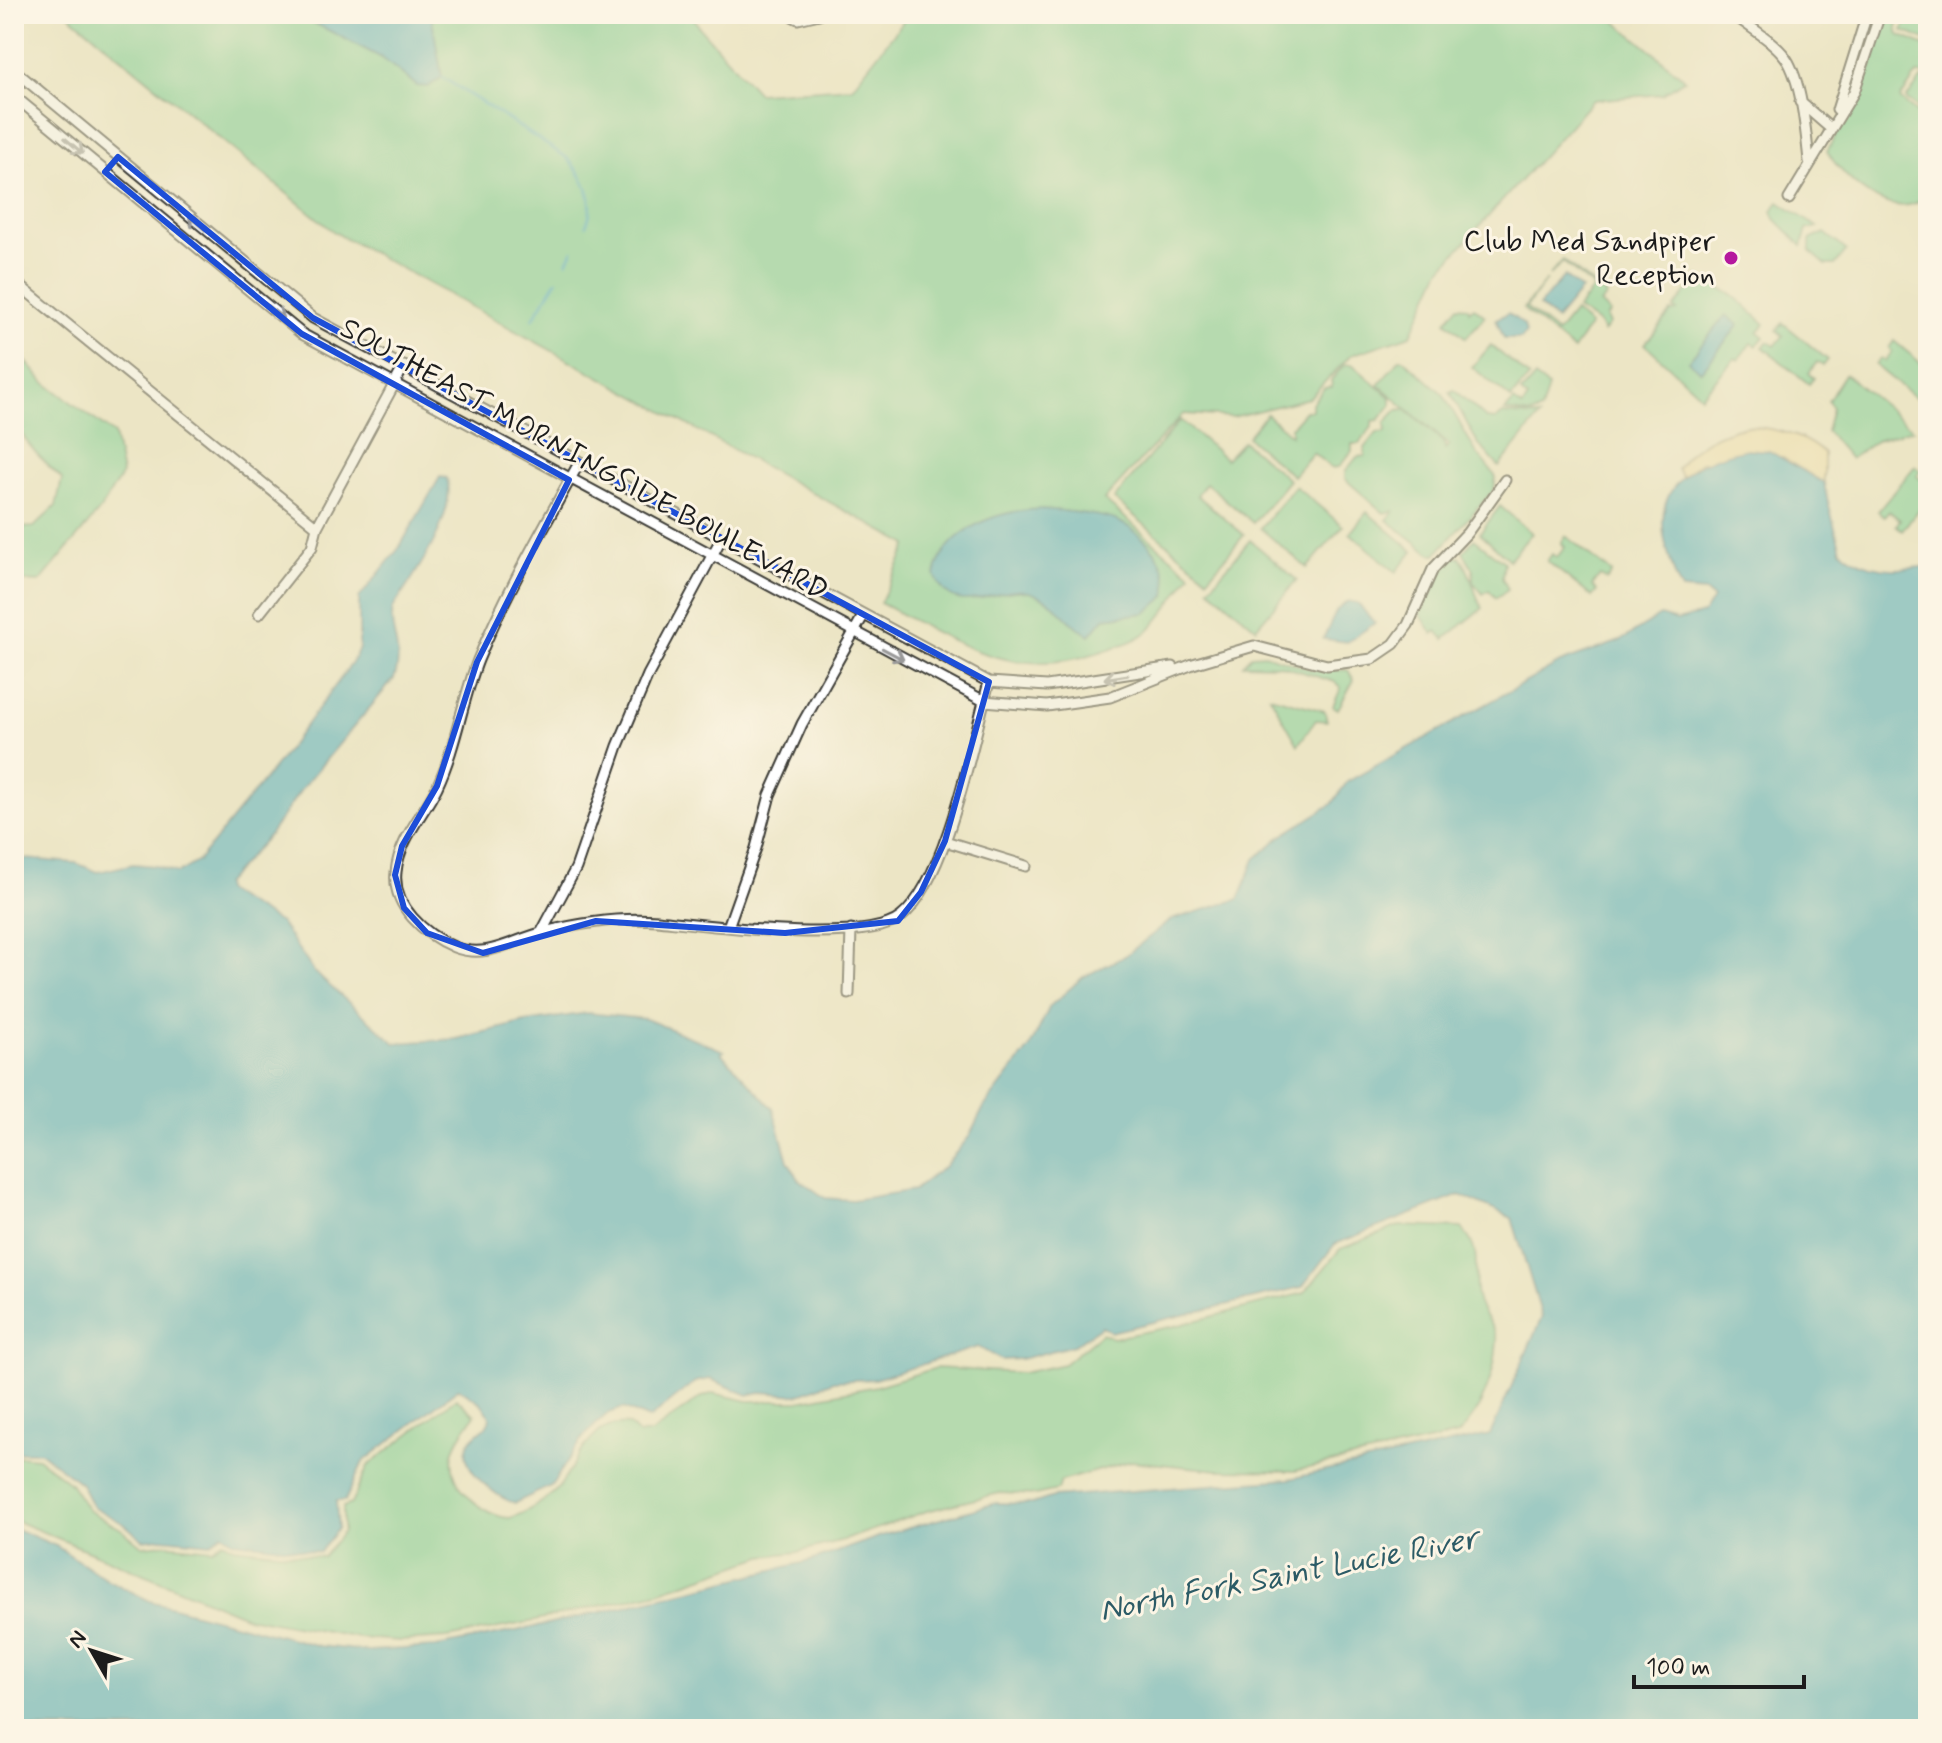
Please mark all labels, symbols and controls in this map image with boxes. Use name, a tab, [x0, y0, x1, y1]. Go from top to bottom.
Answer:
one-way arrow	[63, 137, 84, 155]
one-way arrow	[188, 215, 209, 232]
place label: Club Med Sandpiper Reception	[1463, 222, 1716, 295]
marker: Club Med Sandpiper Reception	[1722, 249, 1740, 267]
one-way arrow	[263, 303, 284, 320]
street label: SOUTHEAST MORNINGSIDE BOULEVARD	[333, 309, 835, 611]
one-way arrow	[881, 646, 905, 662]
one-way arrow	[1103, 670, 1129, 685]
water label: North Fork Saint Lucie River	[1096, 1517, 1486, 1632]
north arrow	[52, 1611, 132, 1691]
text: N	[63, 1625, 94, 1654]
scale bar	[1634, 1639, 1804, 1689]
text: 100 m	[1646, 1653, 1710, 1684]

